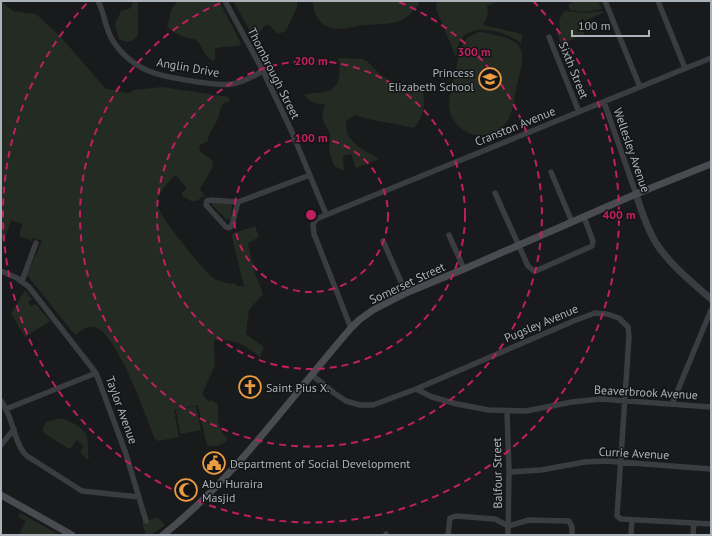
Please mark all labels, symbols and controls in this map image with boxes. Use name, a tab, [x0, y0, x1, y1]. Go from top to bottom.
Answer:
scale bar	[572, 12, 649, 38]
text: 100 m	[578, 18, 611, 33]
street label: Thornbrough Street	[244, 25, 304, 121]
street label: Sixth Street	[556, 39, 592, 101]
text: 300 m	[457, 44, 491, 59]
text: 200 m	[294, 53, 328, 68]
street label: Anglin Drive	[155, 54, 221, 80]
place label: Princess Elizabeth School	[388, 65, 474, 94]
school or university icon: Princess Elizabeth School	[477, 66, 503, 92]
street label: Cranston Avenue	[473, 103, 557, 149]
street label: Wellesley Avenue	[611, 106, 653, 194]
text: 100 m	[294, 130, 328, 145]
text: 400 m	[602, 207, 636, 222]
centre of rings	[304, 208, 318, 222]
street label: Somerset Street	[367, 259, 447, 307]
street label: Pugsley Avenue	[502, 301, 580, 345]
street label: Taylor Avenue	[103, 374, 141, 446]
church icon: Saint Pius X.	[237, 374, 263, 400]
place label: Saint Pius X.	[266, 380, 330, 395]
street label: Beaverbrook Avenue	[594, 382, 698, 402]
street label: Balfour Street	[489, 437, 505, 509]
street label: Currie Avenue	[598, 444, 670, 462]
public building icon: Department of Social Development	[201, 450, 227, 476]
place label: Department of Social Development	[230, 456, 410, 471]
place label: Abu Huraira Masjid	[202, 476, 263, 505]
mosque icon: Abu Huraira Masjid	[173, 477, 199, 503]

